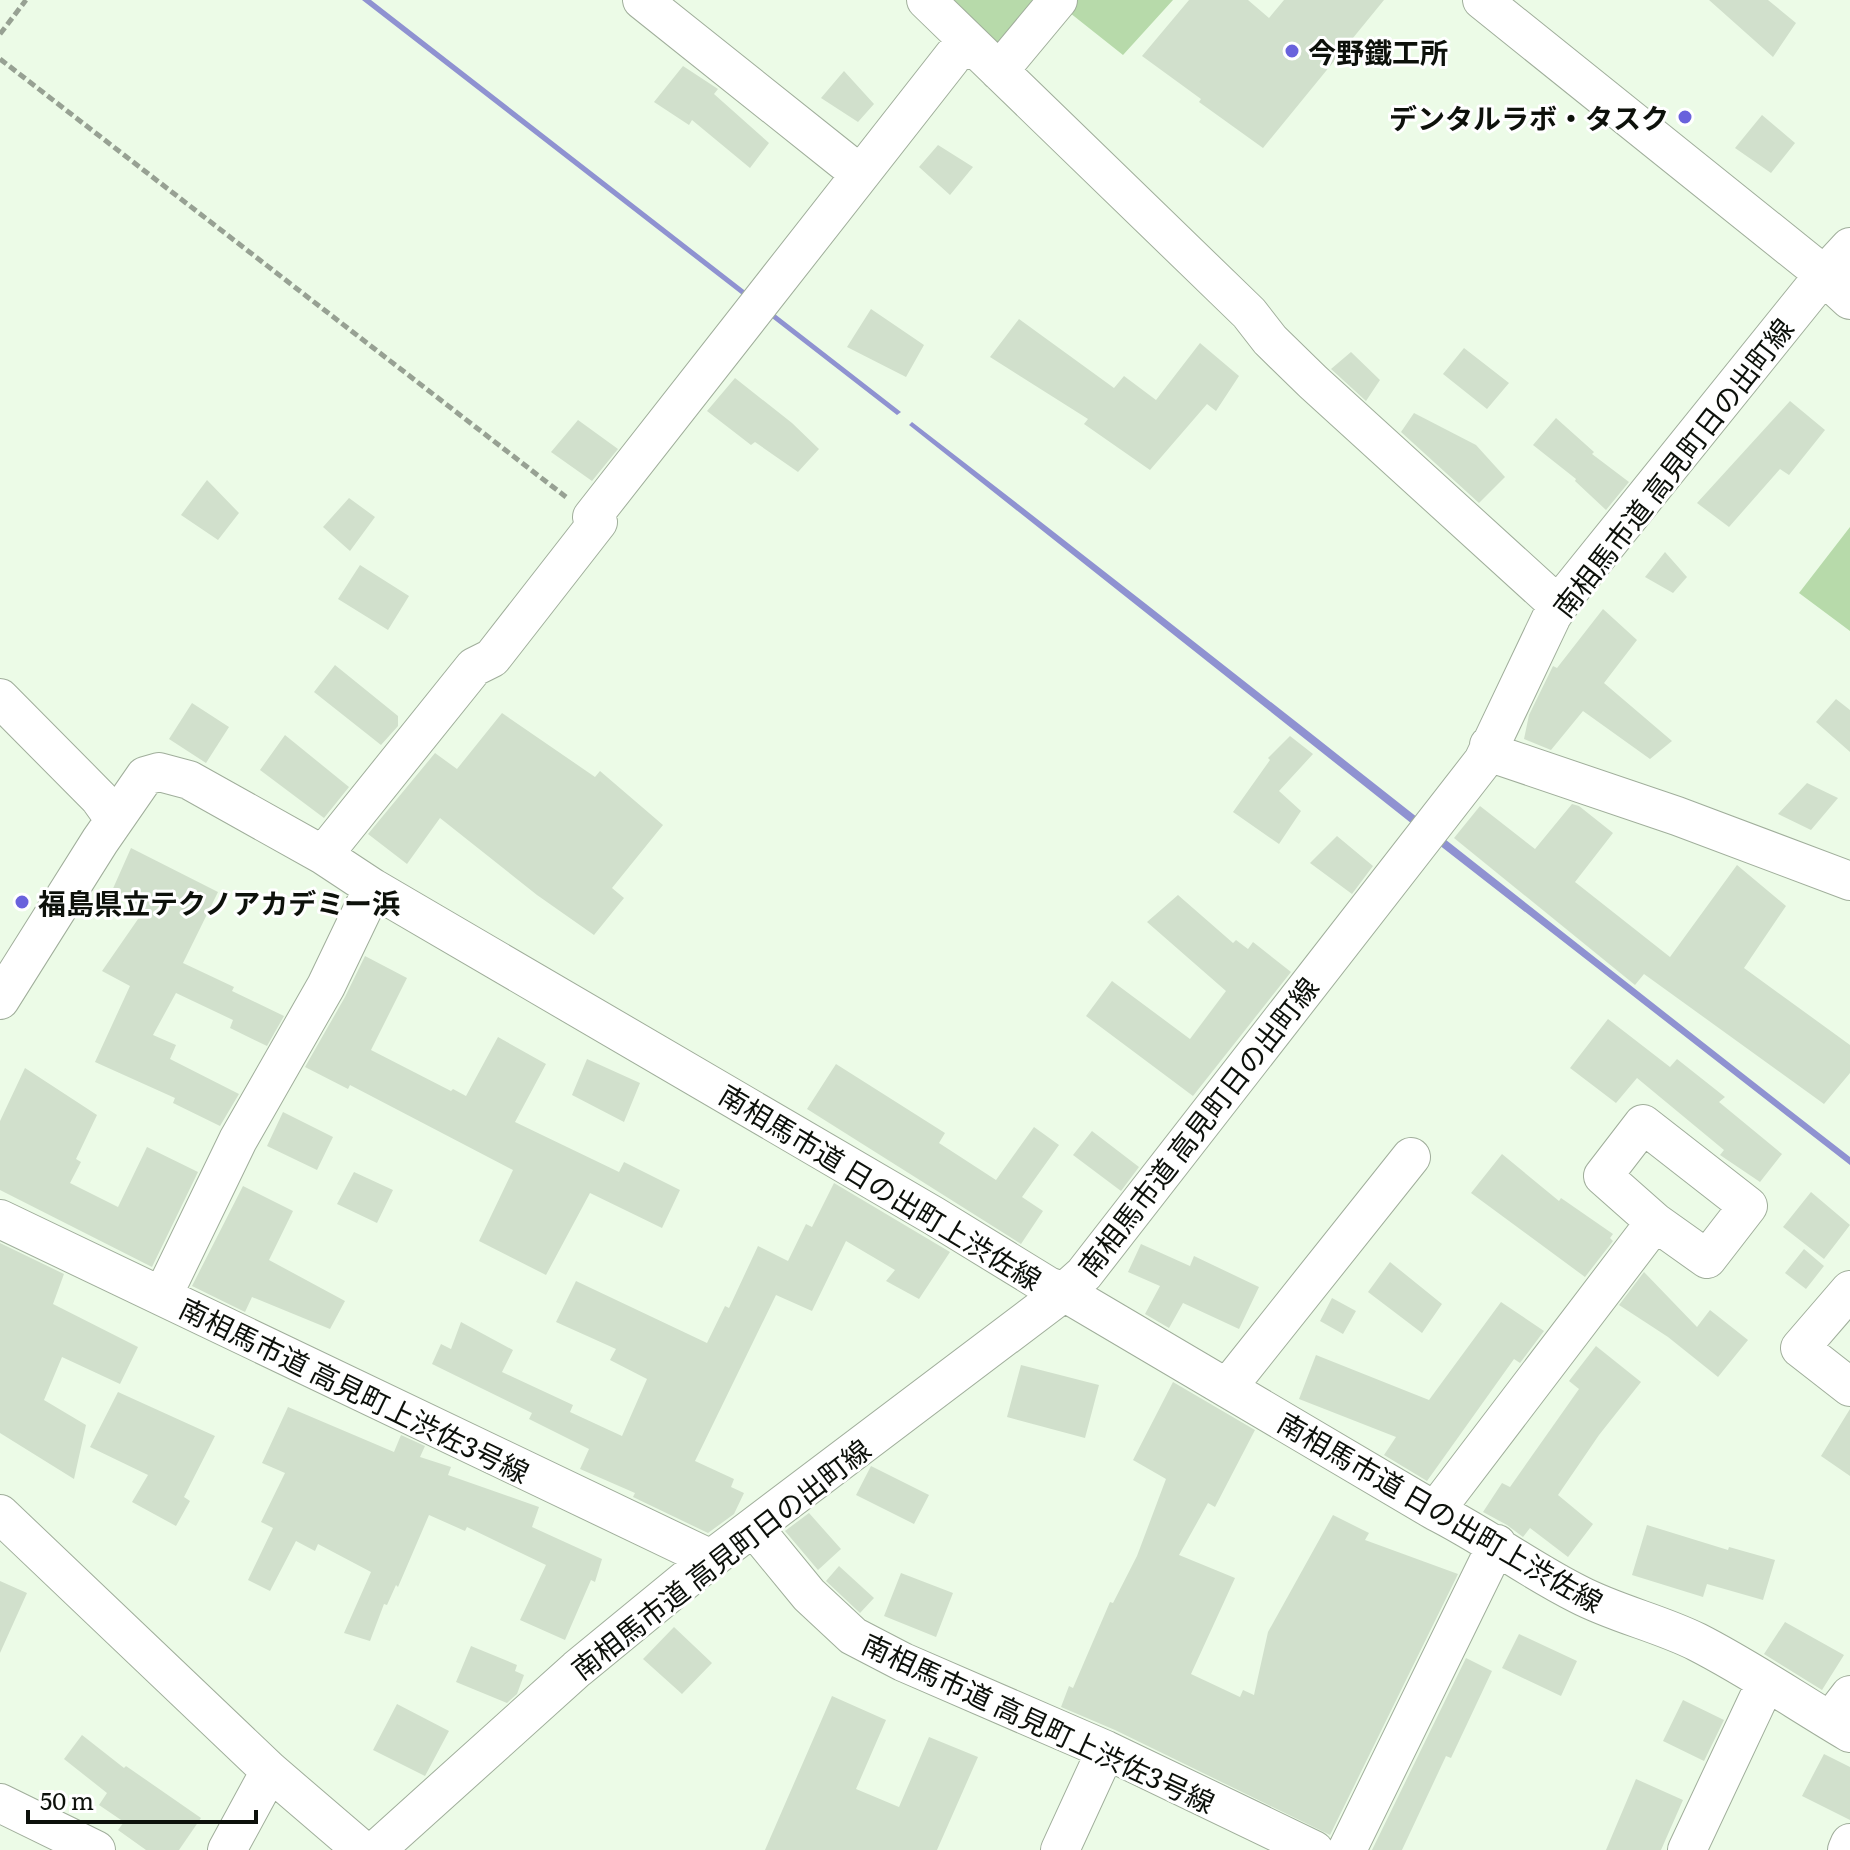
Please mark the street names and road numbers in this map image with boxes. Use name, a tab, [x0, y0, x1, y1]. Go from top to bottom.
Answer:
street label: 南相馬市道 高見町日の出町線	[1542, 308, 1802, 626]
street label: 南相馬市道 高見町日の出町線	[1067, 967, 1327, 1285]
street label: 南相馬市道 日の出町上渋佐線	[712, 1073, 1050, 1299]
street label: 南相馬市道 高見町上渋佐3号線	[173, 1286, 537, 1492]
street label: 南相馬市道 日の出町上渋佐線	[1270, 1400, 1612, 1622]
street label: 南相馬市道 高見町日の出町線	[561, 1428, 879, 1688]
street label: 南相馬市道 高見町上渋佐3号線	[856, 1622, 1222, 1822]

